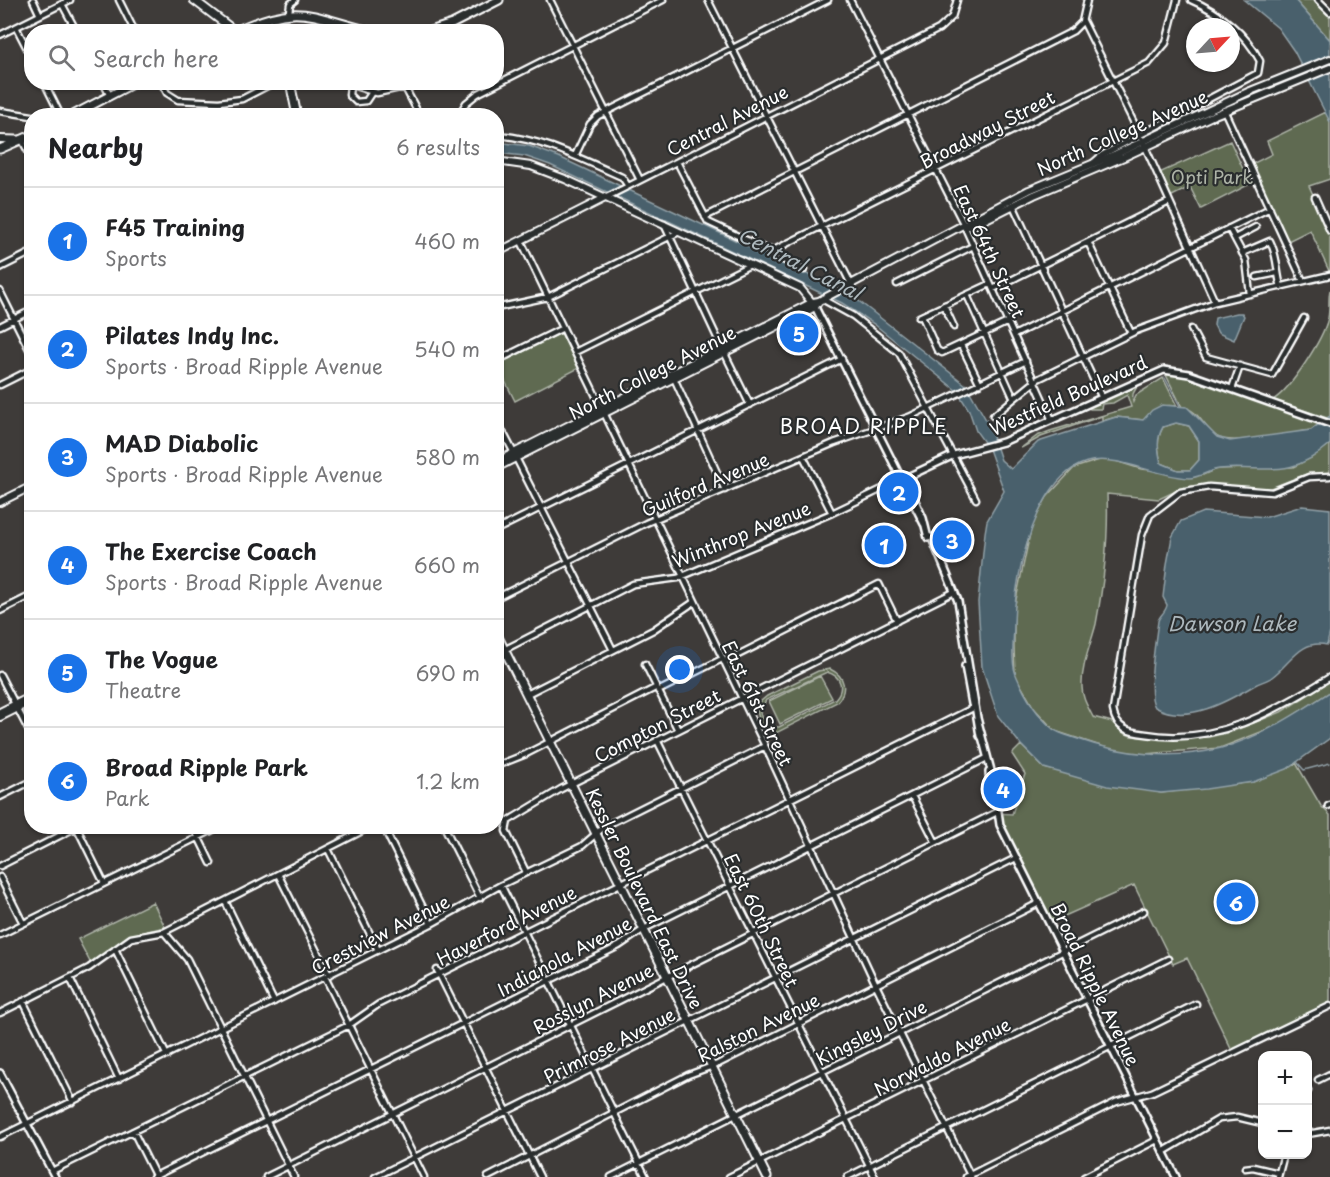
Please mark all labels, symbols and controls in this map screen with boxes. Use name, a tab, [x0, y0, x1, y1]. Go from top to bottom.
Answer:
north arrow	[1186, 18, 1240, 72]
search box	[24, 24, 504, 90]
icon: search	[45, 41, 78, 74]
text: Search here	[93, 41, 219, 74]
street label: Central Avenue	[662, 78, 792, 162]
street label: North College Avenue	[1032, 82, 1212, 182]
street label: Broadway Street	[915, 83, 1059, 175]
text: Nearby	[48, 128, 143, 167]
text: 6 results	[396, 132, 480, 162]
park label: Opti Park	[1171, 163, 1253, 190]
street label: East 64th Street	[947, 180, 1033, 322]
text: F45 Training	[105, 210, 245, 243]
water label: Central Canal	[733, 219, 870, 309]
text: 1	[63, 226, 72, 256]
text: 460 m	[414, 226, 480, 256]
text: Sports	[105, 243, 167, 273]
pin: 5	[780, 310, 818, 356]
text: Pilates Indy Inc.	[105, 318, 279, 351]
street label: North College Avenue	[564, 318, 740, 426]
text: 2	[60, 334, 75, 364]
text: 540 m	[414, 334, 480, 364]
street label: Westfield Boulevard	[985, 348, 1151, 442]
text: Sports · Broad Ripple Avenue	[105, 351, 383, 381]
district label: BROAD RIPPLE	[780, 411, 948, 441]
text: MAD Diabolic	[105, 426, 258, 459]
text: 3	[61, 442, 74, 472]
text: 580 m	[415, 442, 480, 472]
street label: Guilford Avenue	[637, 445, 773, 523]
text: Sports · Broad Ripple Avenue	[105, 459, 383, 489]
pin: 2	[880, 470, 918, 514]
street label: Winthrop Avenue	[668, 494, 815, 574]
pin: 3	[932, 518, 972, 562]
pin: 1	[864, 522, 904, 568]
text: The Exercise Coach	[105, 534, 317, 567]
text: 4	[61, 550, 74, 580]
text: 660 m	[414, 550, 480, 580]
text: Sports · Broad Ripple Avenue	[105, 567, 383, 597]
water label: Dawson Lake	[1168, 608, 1297, 638]
street label: East 61st Street	[716, 636, 800, 770]
text: The Vogue	[105, 642, 218, 675]
your location	[665, 655, 694, 684]
text: 5	[61, 658, 74, 688]
text: 690 m	[416, 658, 480, 688]
text: Theatre	[105, 675, 181, 705]
street label: Compton Street	[589, 681, 725, 769]
text: Broad Ripple Park	[105, 750, 308, 783]
text: 6	[60, 766, 75, 796]
text: 1.2 km	[416, 766, 480, 796]
pin: 4	[984, 766, 1022, 812]
text: Park	[105, 783, 150, 813]
street label: Kessler Boulevard East Drive	[580, 783, 710, 1013]
street label: East 60th Street	[718, 849, 806, 991]
street label: Haverford Avenue	[431, 878, 581, 972]
pin: 6	[1216, 880, 1256, 924]
street label: Crestview Avenue	[306, 887, 454, 981]
street label: Broad Ripple Avenue	[1045, 898, 1147, 1070]
street label: Indianola Avenue	[492, 909, 636, 1003]
street label: Rosslyn Avenue	[528, 956, 658, 1040]
street label: Ralston Avenue	[692, 986, 824, 1068]
street label: Kingsley Drive	[811, 992, 931, 1072]
street label: Primrose Avenue	[538, 1000, 680, 1090]
street label: Norwaldo Avenue	[869, 1010, 1015, 1102]
map controls	[1258, 1051, 1312, 1159]
button: +	[1258, 1051, 1312, 1105]
button: −	[1258, 1105, 1312, 1159]

